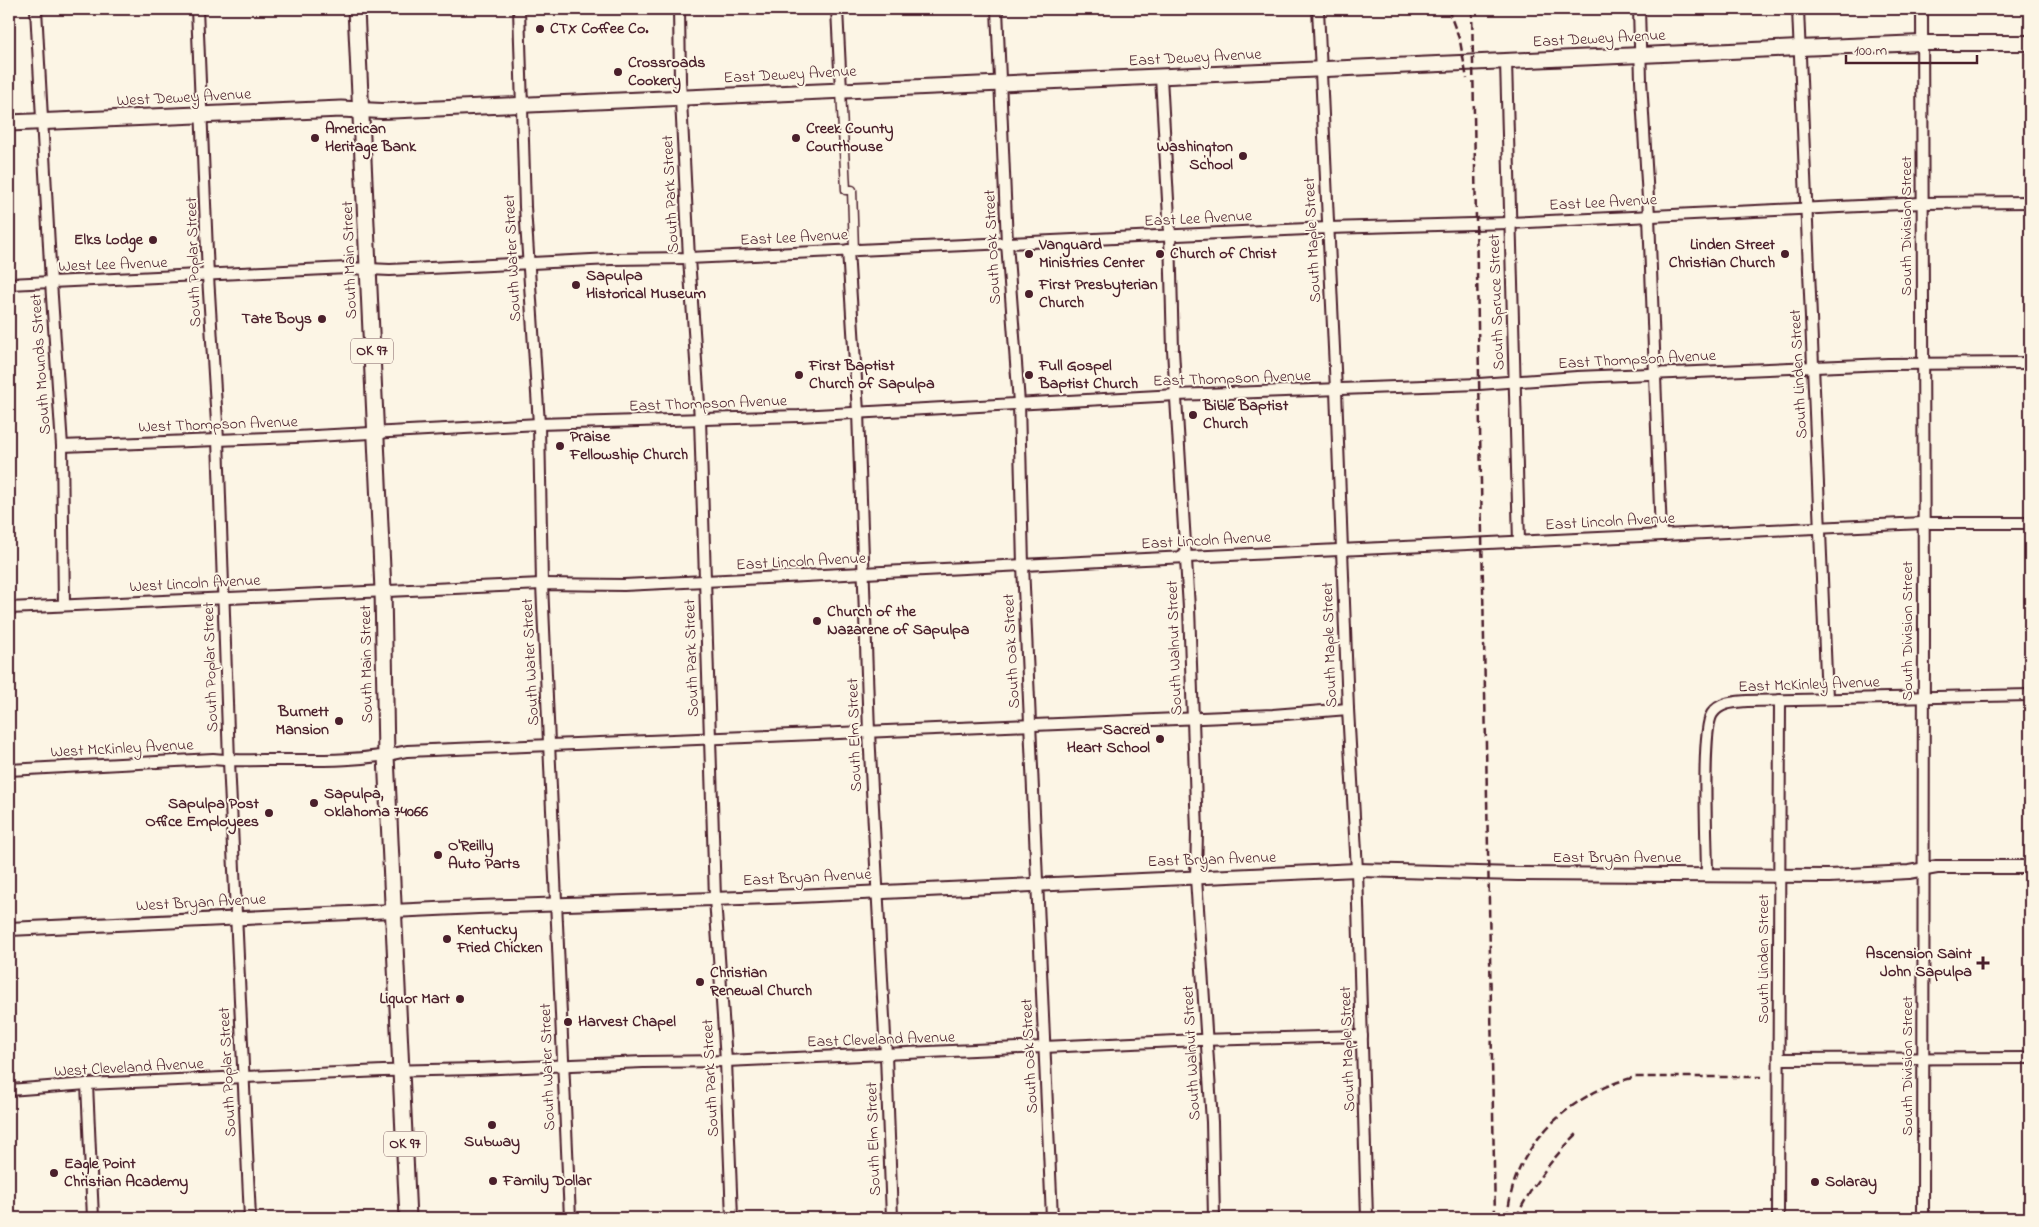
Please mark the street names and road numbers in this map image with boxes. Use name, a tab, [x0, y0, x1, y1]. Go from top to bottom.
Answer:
street label: East Dewey Avenue	[1532, 23, 1667, 54]
street label: East Dewey Avenue	[1128, 42, 1263, 73]
street label: East Dewey Avenue	[723, 59, 858, 90]
street label: West Dewey Avenue	[116, 82, 253, 114]
street label: South Park Street	[656, 134, 686, 254]
street label: South Division Street	[1895, 155, 1919, 296]
street label: South Maple Street	[1298, 176, 1328, 303]
street label: South Oak Street	[978, 188, 1008, 305]
street label: East Lee Avenue	[1548, 188, 1658, 218]
street label: South Water Street	[498, 193, 528, 322]
street label: South Poplar Street	[180, 196, 208, 327]
street label: South Main Street	[336, 200, 364, 319]
street label: East Lee Avenue	[1143, 204, 1253, 234]
street label: East Lee Avenue	[739, 223, 849, 253]
street label: South Spruce Street	[1483, 233, 1511, 371]
street label: West Lee Avenue	[58, 251, 169, 279]
street label: South Mounds Street	[24, 292, 58, 435]
street label: South Linden Street	[1784, 308, 1814, 439]
road number: OK 97	[351, 338, 393, 364]
street label: East Thompson Avenue	[1557, 344, 1717, 376]
street label: East Thompson Avenue	[1152, 364, 1312, 394]
street label: East Thompson Avenue	[628, 389, 788, 419]
street label: West Thompson Avenue	[138, 410, 299, 440]
street label: East Lincoln Avenue	[1545, 507, 1676, 537]
street label: East Lincoln Avenue	[1141, 526, 1272, 556]
street label: East Lincoln Avenue	[736, 547, 867, 577]
street label: South Division Street	[1896, 560, 1920, 701]
street label: West Lincoln Avenue	[129, 569, 262, 599]
street label: South Walnut Street	[1161, 579, 1189, 716]
street label: South Maple Street	[1316, 581, 1344, 708]
street label: South Oak Street	[997, 592, 1027, 709]
street label: South Water Street	[516, 597, 546, 726]
street label: South Park Street	[678, 598, 706, 717]
street label: South Poplar Street	[197, 601, 225, 732]
street label: South Main Street	[354, 604, 380, 723]
street label: East McKinley Avenue	[1738, 671, 1881, 699]
street label: South Elm Street	[841, 677, 869, 792]
street label: West McKinley Avenue	[50, 733, 195, 765]
street label: East Bryan Avenue	[1147, 846, 1278, 874]
street label: East Bryan Avenue	[1553, 846, 1682, 870]
street label: East Bryan Avenue	[742, 863, 873, 893]
street label: West Bryan Avenue	[135, 888, 267, 918]
street label: South Linden Street	[1752, 894, 1776, 1024]
street label: South Walnut Street	[1176, 984, 1208, 1121]
street label: South Maple Street	[1334, 985, 1362, 1112]
street label: South Division Street	[1896, 995, 1920, 1136]
street label: South Oak Street	[1015, 997, 1045, 1114]
street label: South Water Street	[534, 1002, 562, 1131]
street label: South Poplar Street	[213, 1006, 243, 1138]
street label: South Park Street	[696, 1018, 726, 1138]
street label: East Cleveland Avenue	[806, 1025, 956, 1055]
street label: West Cleveland Avenue	[54, 1052, 205, 1084]
street label: South Elm Street	[860, 1081, 888, 1196]
road number: OK 97	[384, 1132, 426, 1156]

